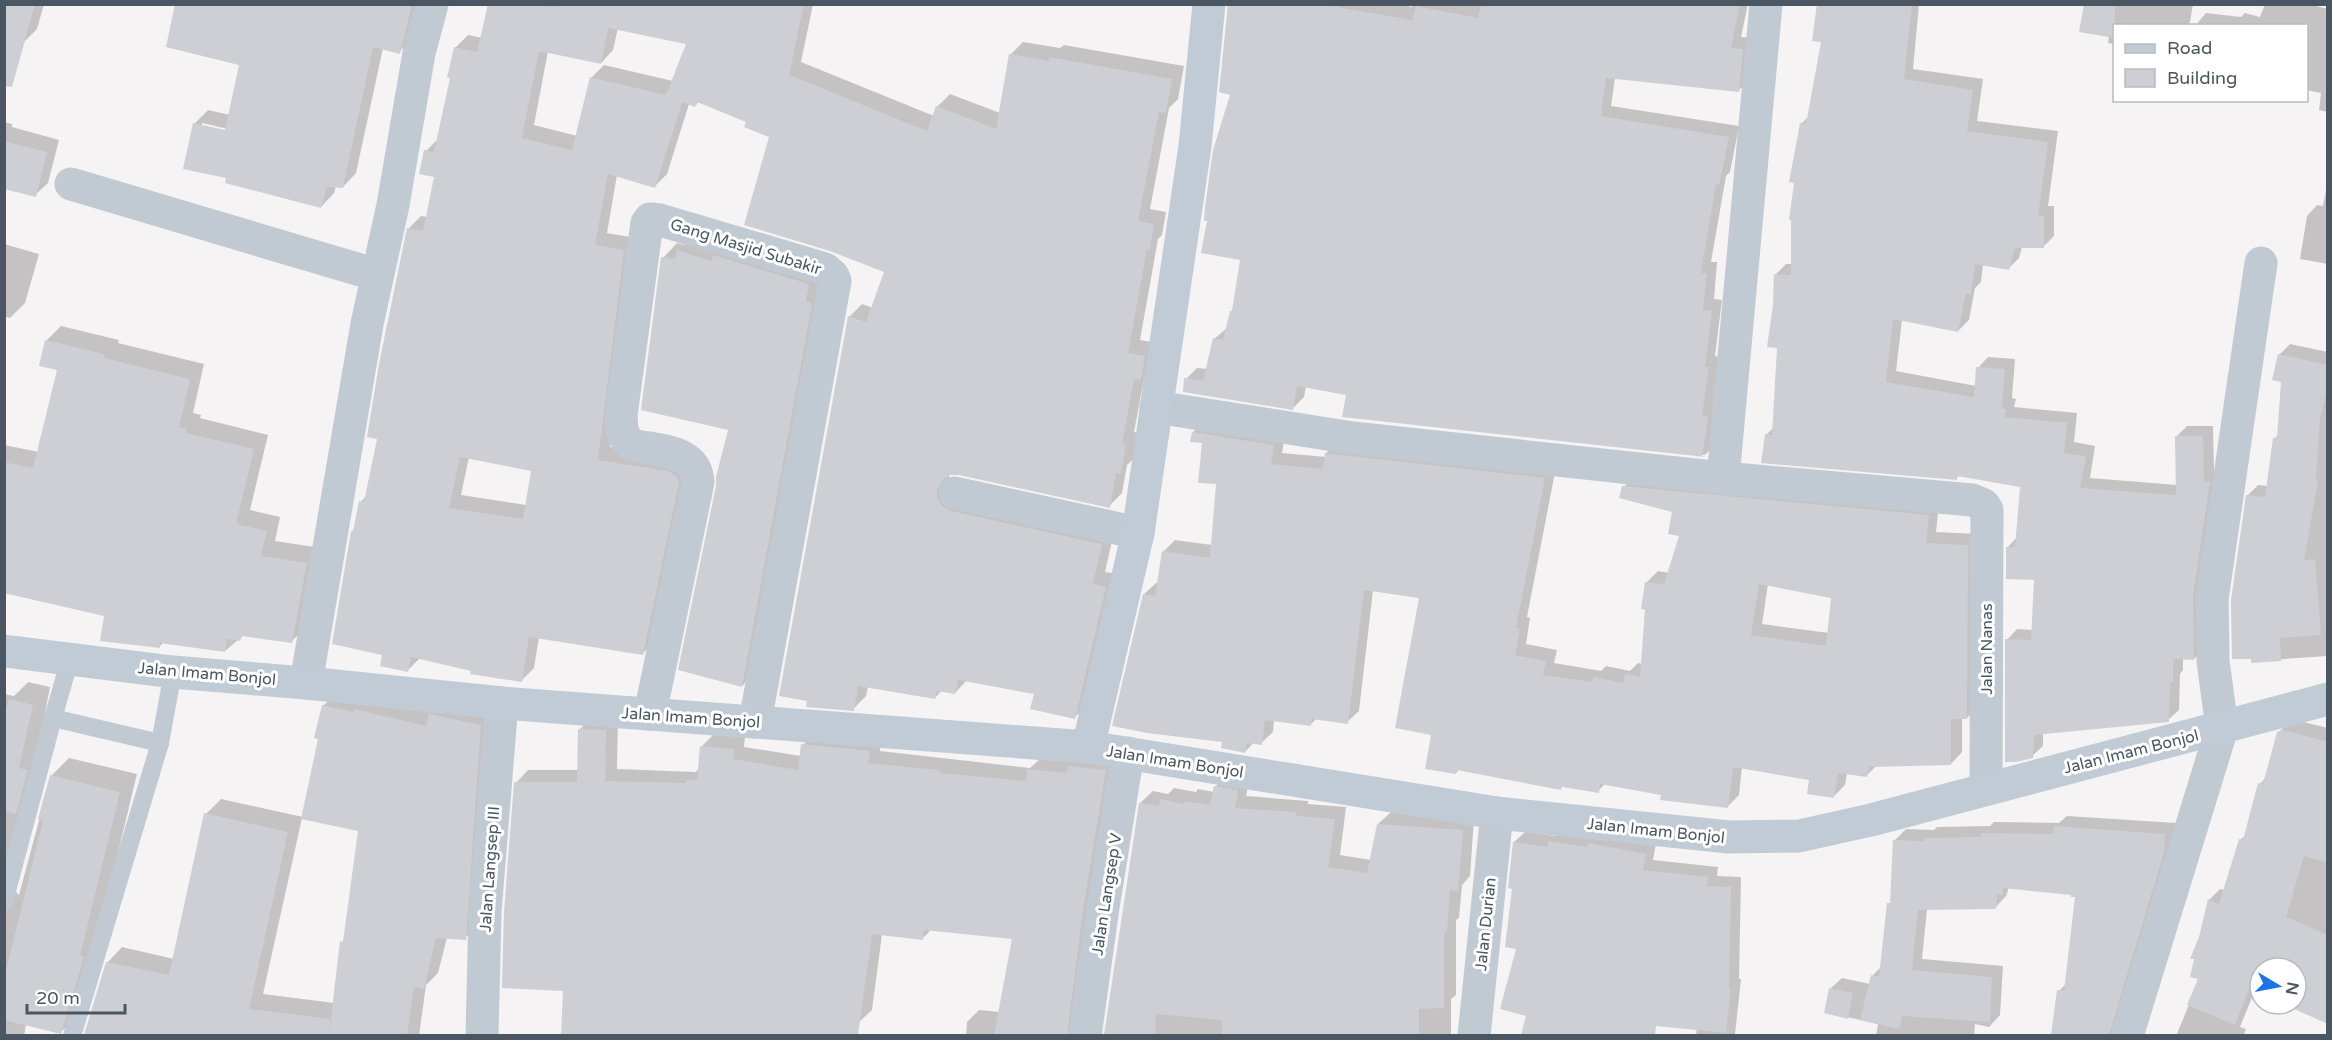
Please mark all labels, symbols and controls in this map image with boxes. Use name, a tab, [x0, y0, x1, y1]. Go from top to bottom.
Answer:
legend	[2113, 24, 2308, 102]
text: Road	[2167, 37, 2212, 59]
text: Building	[2167, 67, 2237, 89]
street label: Gang Masjid Subakir	[668, 214, 824, 280]
street label: Jalan Nanas	[1977, 603, 1997, 695]
street label: Jalan Imam Bonjol	[137, 658, 277, 690]
street label: Jalan Imam Bonjol	[621, 703, 761, 733]
street label: Jalan Imam Bonjol	[2062, 726, 2201, 778]
street label: Jalan Imam Bonjol	[1105, 741, 1245, 783]
street label: Jalan Langsep III	[476, 805, 504, 933]
street label: Jalan Imam Bonjol	[1586, 814, 1726, 848]
street label: Jalan Langsep V	[1087, 832, 1127, 957]
street label: Jalan Durian	[1471, 876, 1501, 972]
north arrow	[2248, 956, 2308, 1016]
scale bar	[27, 977, 124, 1015]
text: N	[2281, 980, 2303, 996]
text: 20 m	[36, 987, 80, 1009]

